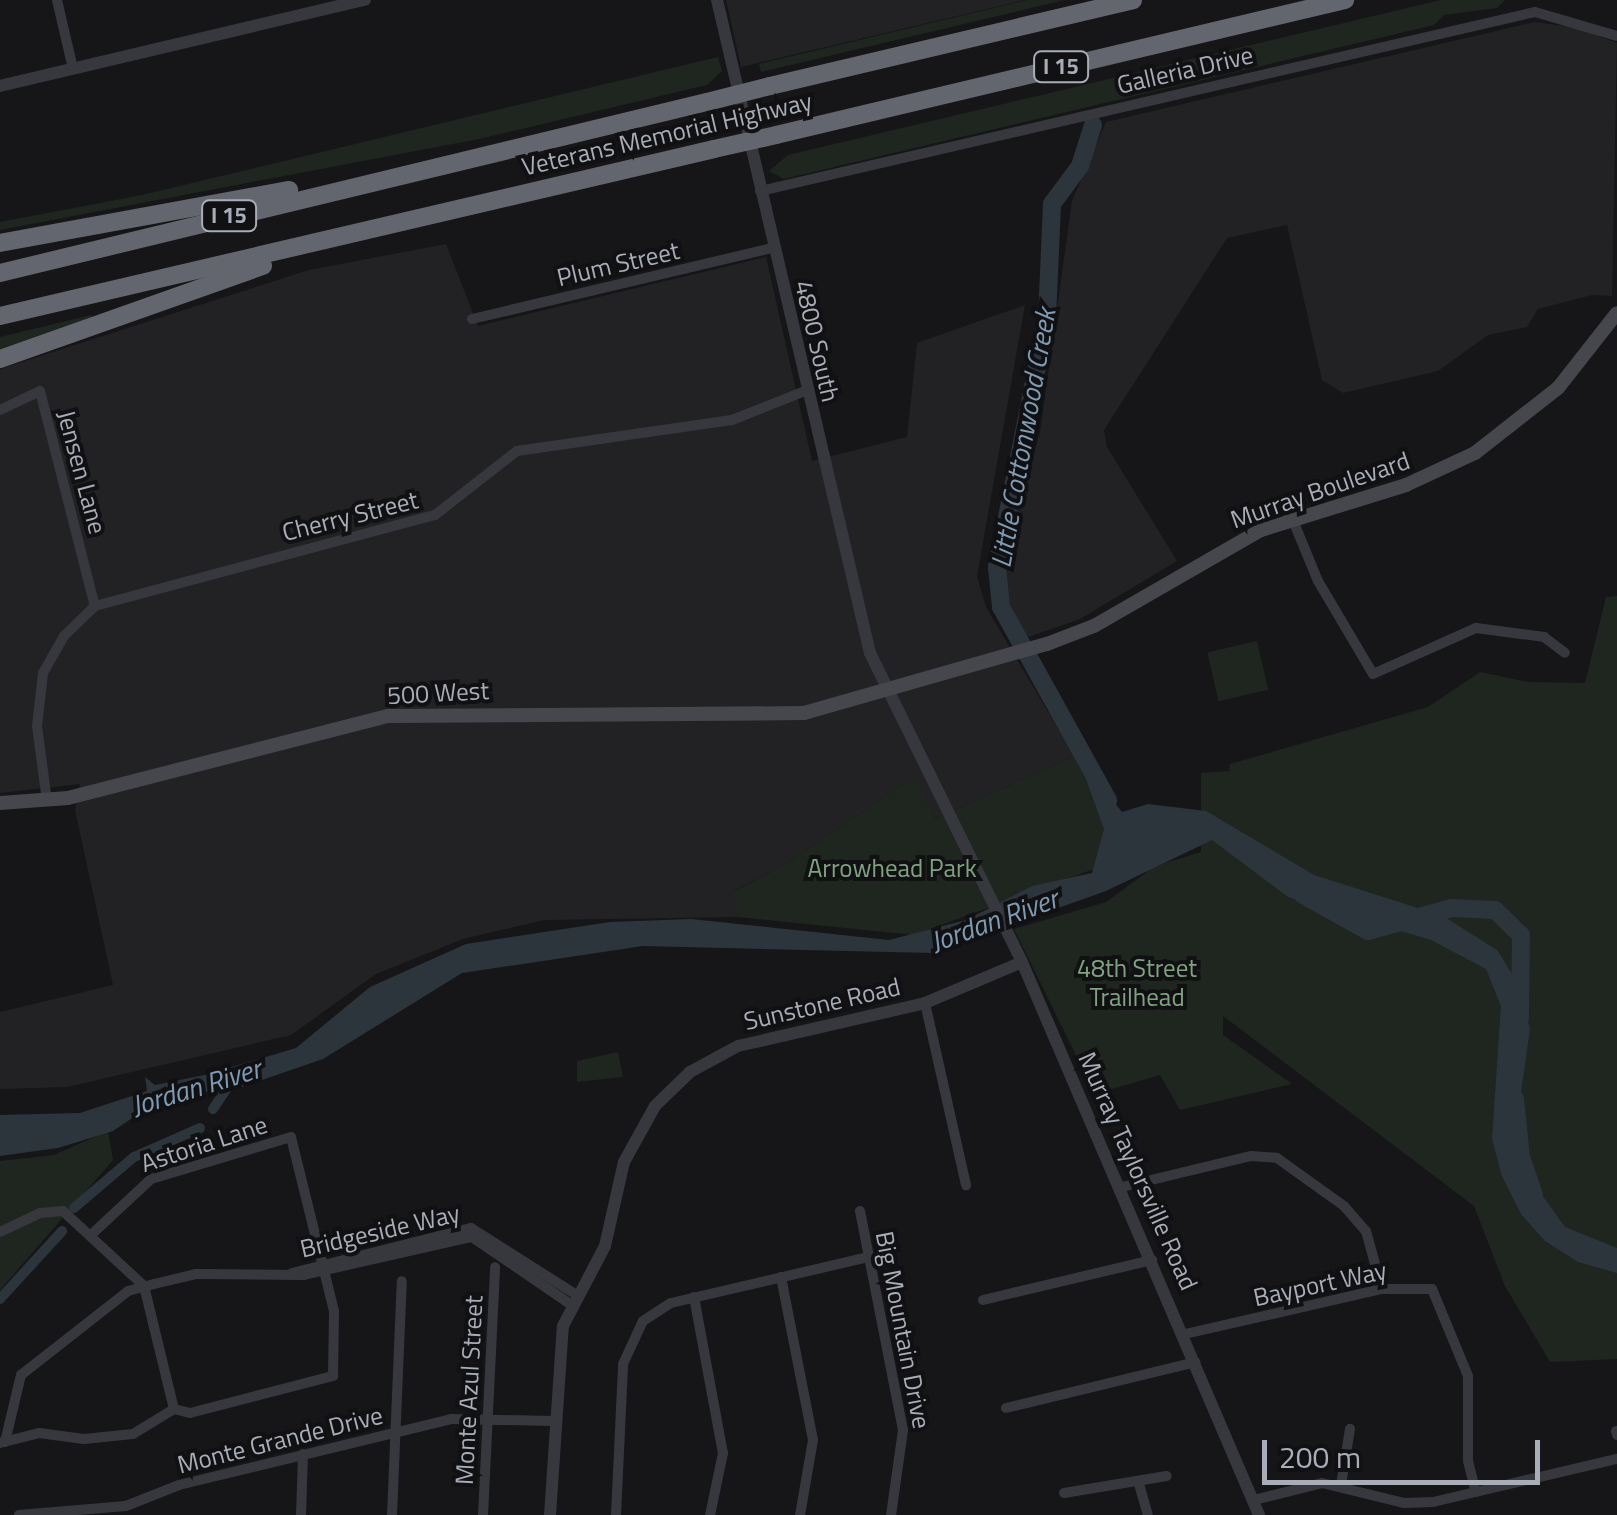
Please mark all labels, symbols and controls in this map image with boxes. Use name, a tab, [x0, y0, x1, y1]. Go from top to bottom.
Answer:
street label: Galleria Drive	[1114, 40, 1256, 100]
road number: I 15	[1031, 50, 1091, 84]
street label: Veterans Memorial Highway	[519, 86, 815, 182]
road number: I 15	[199, 199, 259, 233]
street label: Plum Street	[554, 235, 682, 293]
street label: 4800 South	[788, 277, 846, 405]
water label: Little Cottonwood Creek	[984, 306, 1062, 570]
street label: Jensen Lane	[51, 407, 113, 537]
street label: Murray Boulevard	[1226, 445, 1414, 535]
street label: Cherry Street	[279, 485, 421, 547]
street label: 500 West	[386, 675, 490, 711]
park label: Arrowhead Park	[807, 853, 977, 883]
water label: Jordan River	[926, 881, 1062, 959]
park label: 48th Street Trailhead	[1077, 954, 1197, 1013]
street label: Sunstone Road	[741, 971, 903, 1037]
street label: Murray Taylorsville Road	[1072, 1047, 1204, 1295]
water label: Jordan River	[127, 1051, 265, 1123]
street label: Astoria Lane	[137, 1109, 271, 1179]
street label: Bridgeside Way	[297, 1198, 463, 1264]
street label: Big Mountain Drive	[869, 1229, 937, 1431]
street label: Bayport Way	[1251, 1255, 1389, 1313]
street label: Monte Azul Street	[449, 1295, 489, 1485]
street label: Monte Grande Drive	[174, 1400, 386, 1480]
scale bar	[1267, 1420, 1544, 1482]
text: 200 m	[1279, 1434, 1361, 1480]

